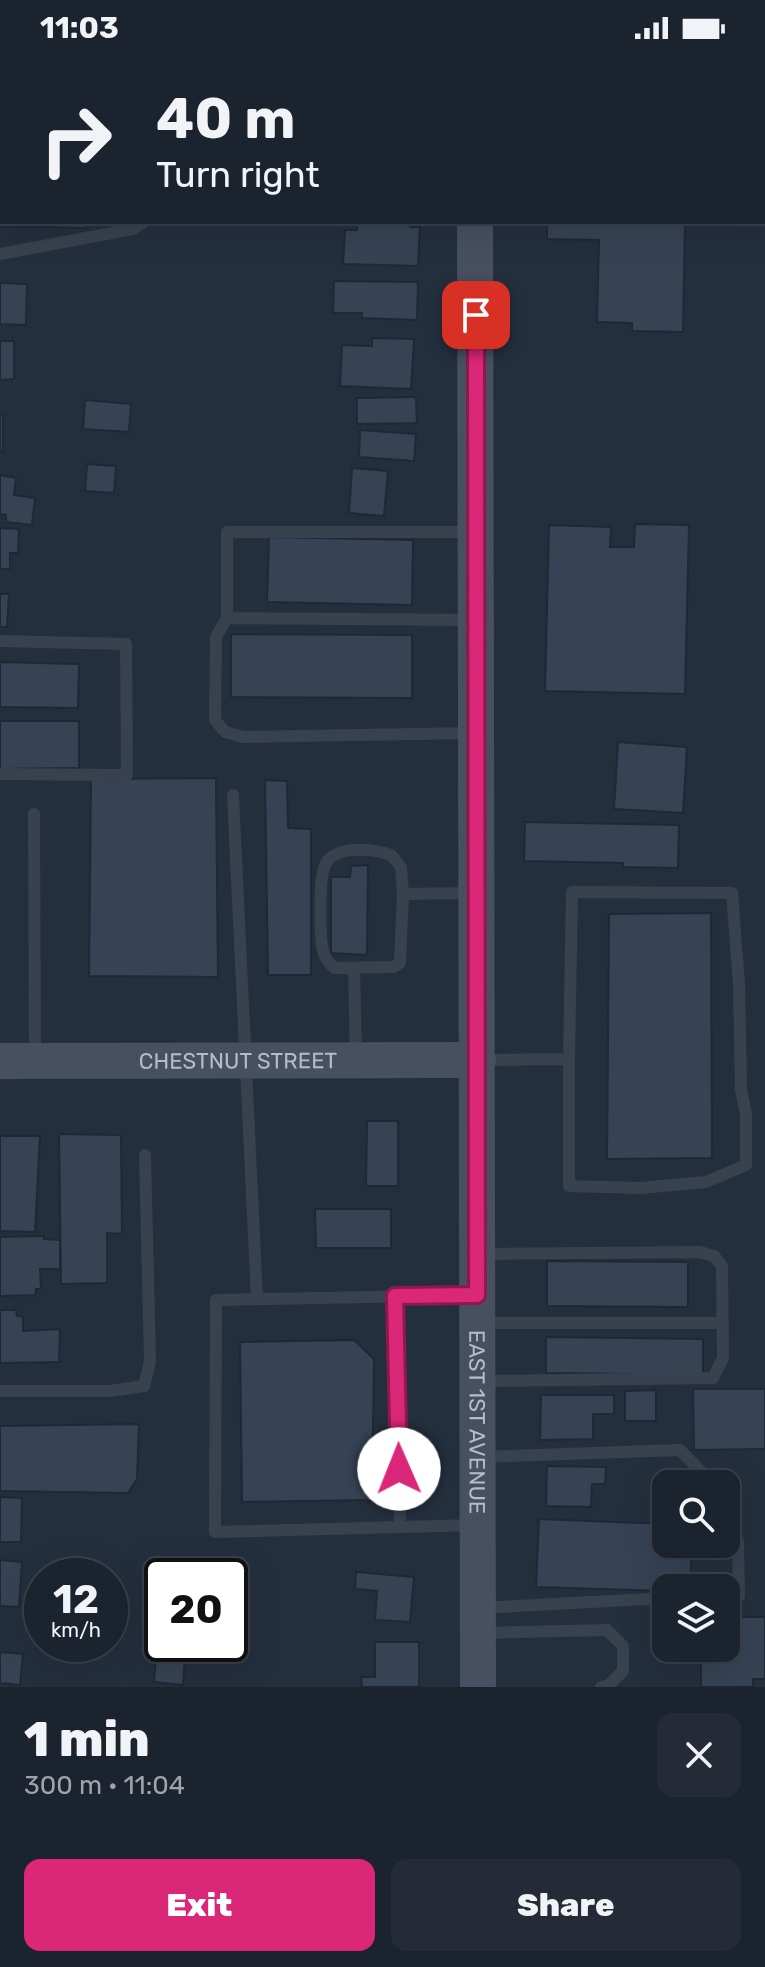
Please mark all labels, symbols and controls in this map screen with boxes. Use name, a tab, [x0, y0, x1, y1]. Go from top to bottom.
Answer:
text: 11:03	[40, 10, 119, 46]
text: 40 m	[156, 86, 296, 152]
icon: right	[24, 88, 128, 192]
text: Turn right	[156, 153, 320, 196]
pin	[442, 281, 510, 349]
icon: arrive	[454, 293, 498, 337]
street label: CHESTNUT STREET	[139, 1047, 337, 1075]
street label: EAST 1ST AVENUE	[463, 1330, 491, 1514]
position arrow	[357, 1427, 441, 1511]
map controls	[652, 1470, 740, 1662]
button: search	[652, 1470, 740, 1558]
speed limit sign: 20	[144, 1558, 248, 1662]
button: layers	[652, 1574, 740, 1662]
text: 12	[53, 1576, 99, 1623]
text: km/h	[51, 1618, 101, 1642]
text: 1 min	[24, 1711, 150, 1768]
button: close	[657, 1713, 741, 1797]
text: 300 m · 11:04	[24, 1770, 185, 1801]
button: Exit	[24, 1859, 375, 1951]
button: Share	[391, 1859, 741, 1951]

